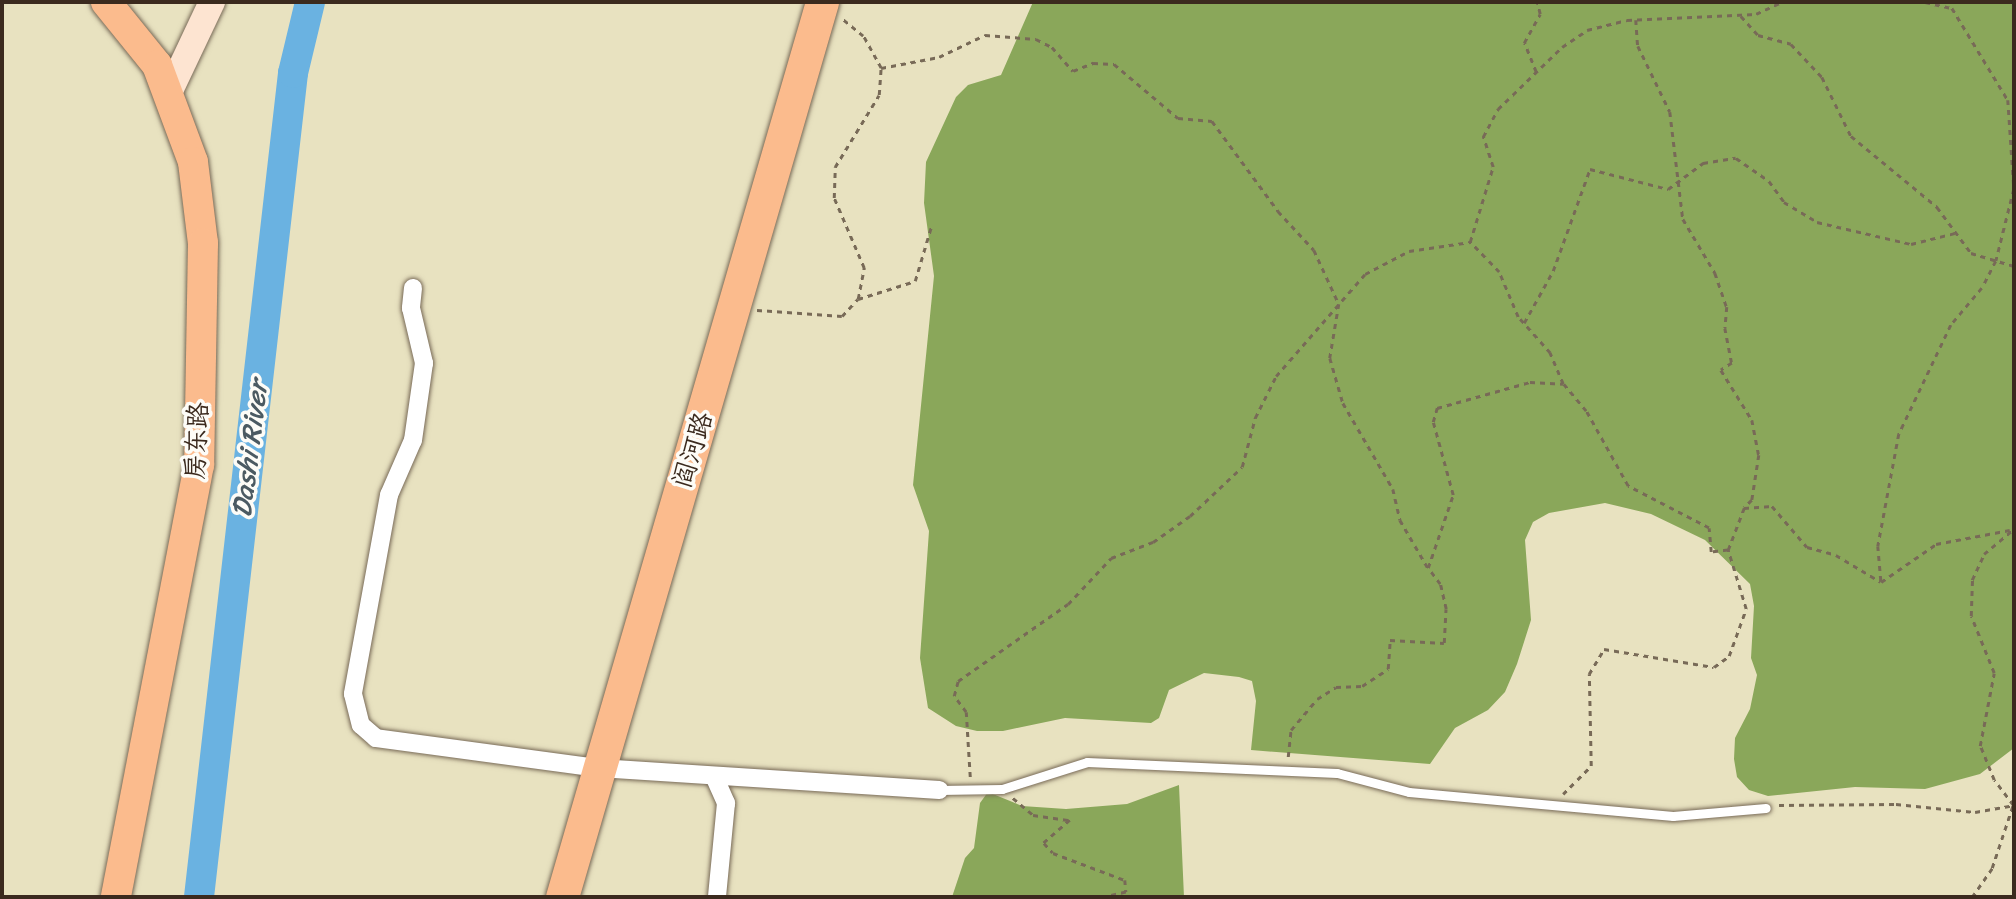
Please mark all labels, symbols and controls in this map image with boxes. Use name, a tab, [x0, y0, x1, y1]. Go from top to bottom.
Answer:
water label: Dashi River	[225, 379, 275, 519]
street label: 房东路	[179, 401, 215, 481]
street label: 阎河路	[667, 408, 719, 492]

